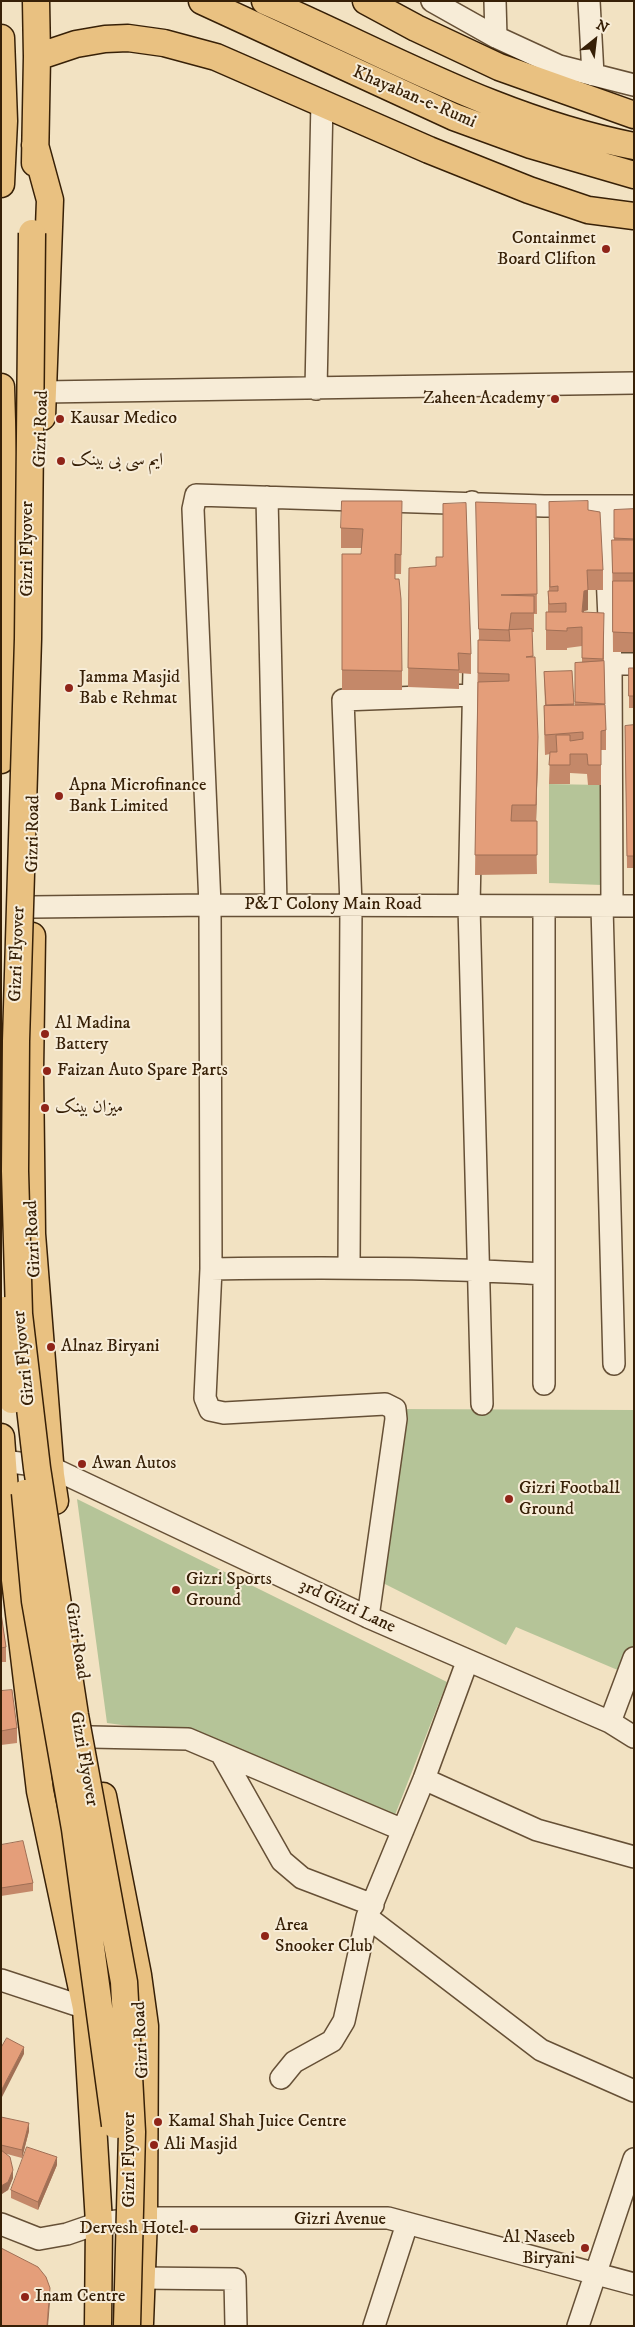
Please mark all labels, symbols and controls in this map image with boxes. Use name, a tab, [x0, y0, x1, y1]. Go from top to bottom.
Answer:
north arrow	[570, 15, 620, 65]
text: N	[593, 16, 612, 38]
street label: Khayaban-e-Rumi	[349, 62, 479, 134]
place label: Containmet Board Clifton	[497, 228, 596, 270]
marker: Containmet Board Clifton	[600, 243, 612, 255]
place label: Zaheen Academy	[423, 388, 545, 410]
street label: Gizri Road	[30, 390, 54, 468]
marker: Zaheen Academy	[549, 393, 561, 405]
place label: Kausar Medico	[70, 408, 177, 430]
marker: Kausar Medico	[54, 413, 66, 425]
place label: ایم سی بی بینک	[71, 450, 163, 472]
marker: ایم سی بی بینک	[55, 455, 67, 467]
street label: Gizri Flyover	[17, 501, 39, 597]
place label: Jamma Masjid Bab e Rehmat	[79, 667, 180, 710]
marker: Jamma Masjid Bab e Rehmat	[63, 682, 75, 694]
place label: Apna Microfinance Bank Limited	[69, 775, 206, 818]
marker: Apna Microfinance Bank Limited	[53, 790, 65, 802]
street label: Gizri Road	[23, 795, 45, 873]
street label: P&T Colony Main Road	[244, 894, 422, 916]
street label: Gizri Flyover	[6, 906, 30, 1002]
place label: Al Madina Battery	[55, 1013, 130, 1056]
marker: Al Madina Battery	[39, 1028, 51, 1040]
place label: Faizan Auto Spare Parts	[57, 1060, 228, 1082]
marker: Faizan Auto Spare Parts	[41, 1065, 53, 1077]
place label: میزان بینک	[55, 1097, 123, 1119]
marker: میزان بینک	[39, 1102, 51, 1114]
street label: Gizri Road	[21, 1200, 47, 1278]
street label: Gizri Flyover	[9, 1309, 41, 1407]
place label: Alnaz Biryani	[61, 1336, 159, 1358]
marker: Alnaz Biryani	[45, 1341, 57, 1353]
place label: Awan Autos	[92, 1453, 176, 1475]
marker: Awan Autos	[76, 1458, 88, 1470]
place label: Gizri Football Ground	[519, 1478, 620, 1520]
marker: Gizri Football Ground	[503, 1493, 515, 1505]
place label: Gizri Sports Ground	[186, 1569, 272, 1612]
street label: 3rd Gizri Lane	[295, 1575, 399, 1639]
marker: Gizri Sports Ground	[170, 1584, 182, 1596]
street label: Gizri Road	[59, 1601, 93, 1681]
street label: Gizri Flyover	[64, 1710, 102, 1808]
place label: Area Snooker Club	[275, 1915, 372, 1958]
marker: Area Snooker Club	[259, 1930, 271, 1942]
street label: Gizri Road	[129, 2001, 155, 2079]
place label: Kamal Shah Juice Centre	[168, 2111, 346, 2133]
street label: Gizri Flyover	[119, 2112, 141, 2208]
marker: Kamal Shah Juice Centre	[152, 2116, 164, 2128]
place label: Ali Masjid	[164, 2134, 237, 2156]
marker: Ali Masjid	[148, 2139, 160, 2151]
street label: Gizri Avenue	[294, 2209, 386, 2231]
place label: Dervesh Hotel	[79, 2218, 184, 2240]
marker: Dervesh Hotel	[188, 2223, 200, 2235]
place label: Al Naseeb Biryani	[503, 2227, 575, 2270]
marker: Al Naseeb Biryani	[579, 2242, 591, 2254]
place label: Inam Centre	[35, 2286, 126, 2308]
marker: Inam Centre	[19, 2291, 31, 2303]

